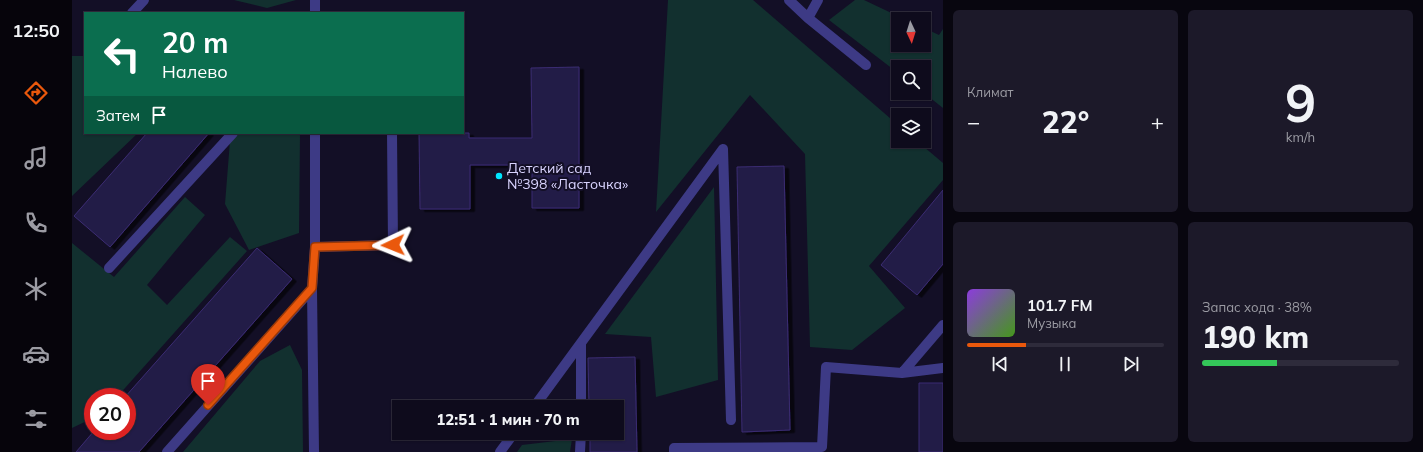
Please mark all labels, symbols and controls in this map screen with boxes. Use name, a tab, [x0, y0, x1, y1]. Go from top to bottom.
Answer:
north arrow	[891, 12, 931, 52]
map controls	[891, 12, 931, 148]
text: 12:50	[12, 19, 60, 42]
text: 20 m	[162, 25, 228, 60]
icon: left	[96, 28, 148, 80]
text: Налево	[162, 60, 228, 83]
button: search	[891, 60, 931, 100]
text: 9	[1285, 70, 1316, 135]
icon: directions	[22, 79, 50, 107]
text: Климат	[967, 84, 1014, 100]
text: 22°	[1042, 103, 1089, 141]
icon: arrive	[148, 104, 170, 126]
text: Затем	[96, 106, 140, 125]
button: layers	[891, 108, 931, 148]
text: −	[967, 108, 980, 136]
text: +	[1151, 108, 1164, 136]
text: km/h	[1286, 129, 1315, 145]
icon: music	[22, 144, 50, 172]
place label: Детский сад №398 «Ласточка»	[507, 159, 628, 193]
marker: Детский сад №398 «Ласточка»	[494, 171, 504, 181]
icon: phone	[22, 209, 50, 237]
position arrow	[372, 224, 414, 266]
icon: climate	[22, 275, 50, 303]
text: 101.7 FM	[1027, 296, 1092, 315]
text: Запас хода · 38%	[1202, 299, 1312, 315]
text: Музыка	[1027, 315, 1076, 331]
text: 190 km	[1202, 318, 1309, 356]
icon: car	[22, 340, 50, 368]
icon: previous	[989, 353, 1011, 375]
icon: pause	[1054, 353, 1076, 375]
icon: next	[1120, 353, 1142, 375]
pin	[191, 364, 225, 405]
icon: arrive	[197, 370, 219, 392]
speed limit sign: 20	[84, 388, 136, 440]
icon: filters	[22, 405, 50, 433]
text: 12:51 · 1 мин · 70 m	[436, 410, 580, 429]

